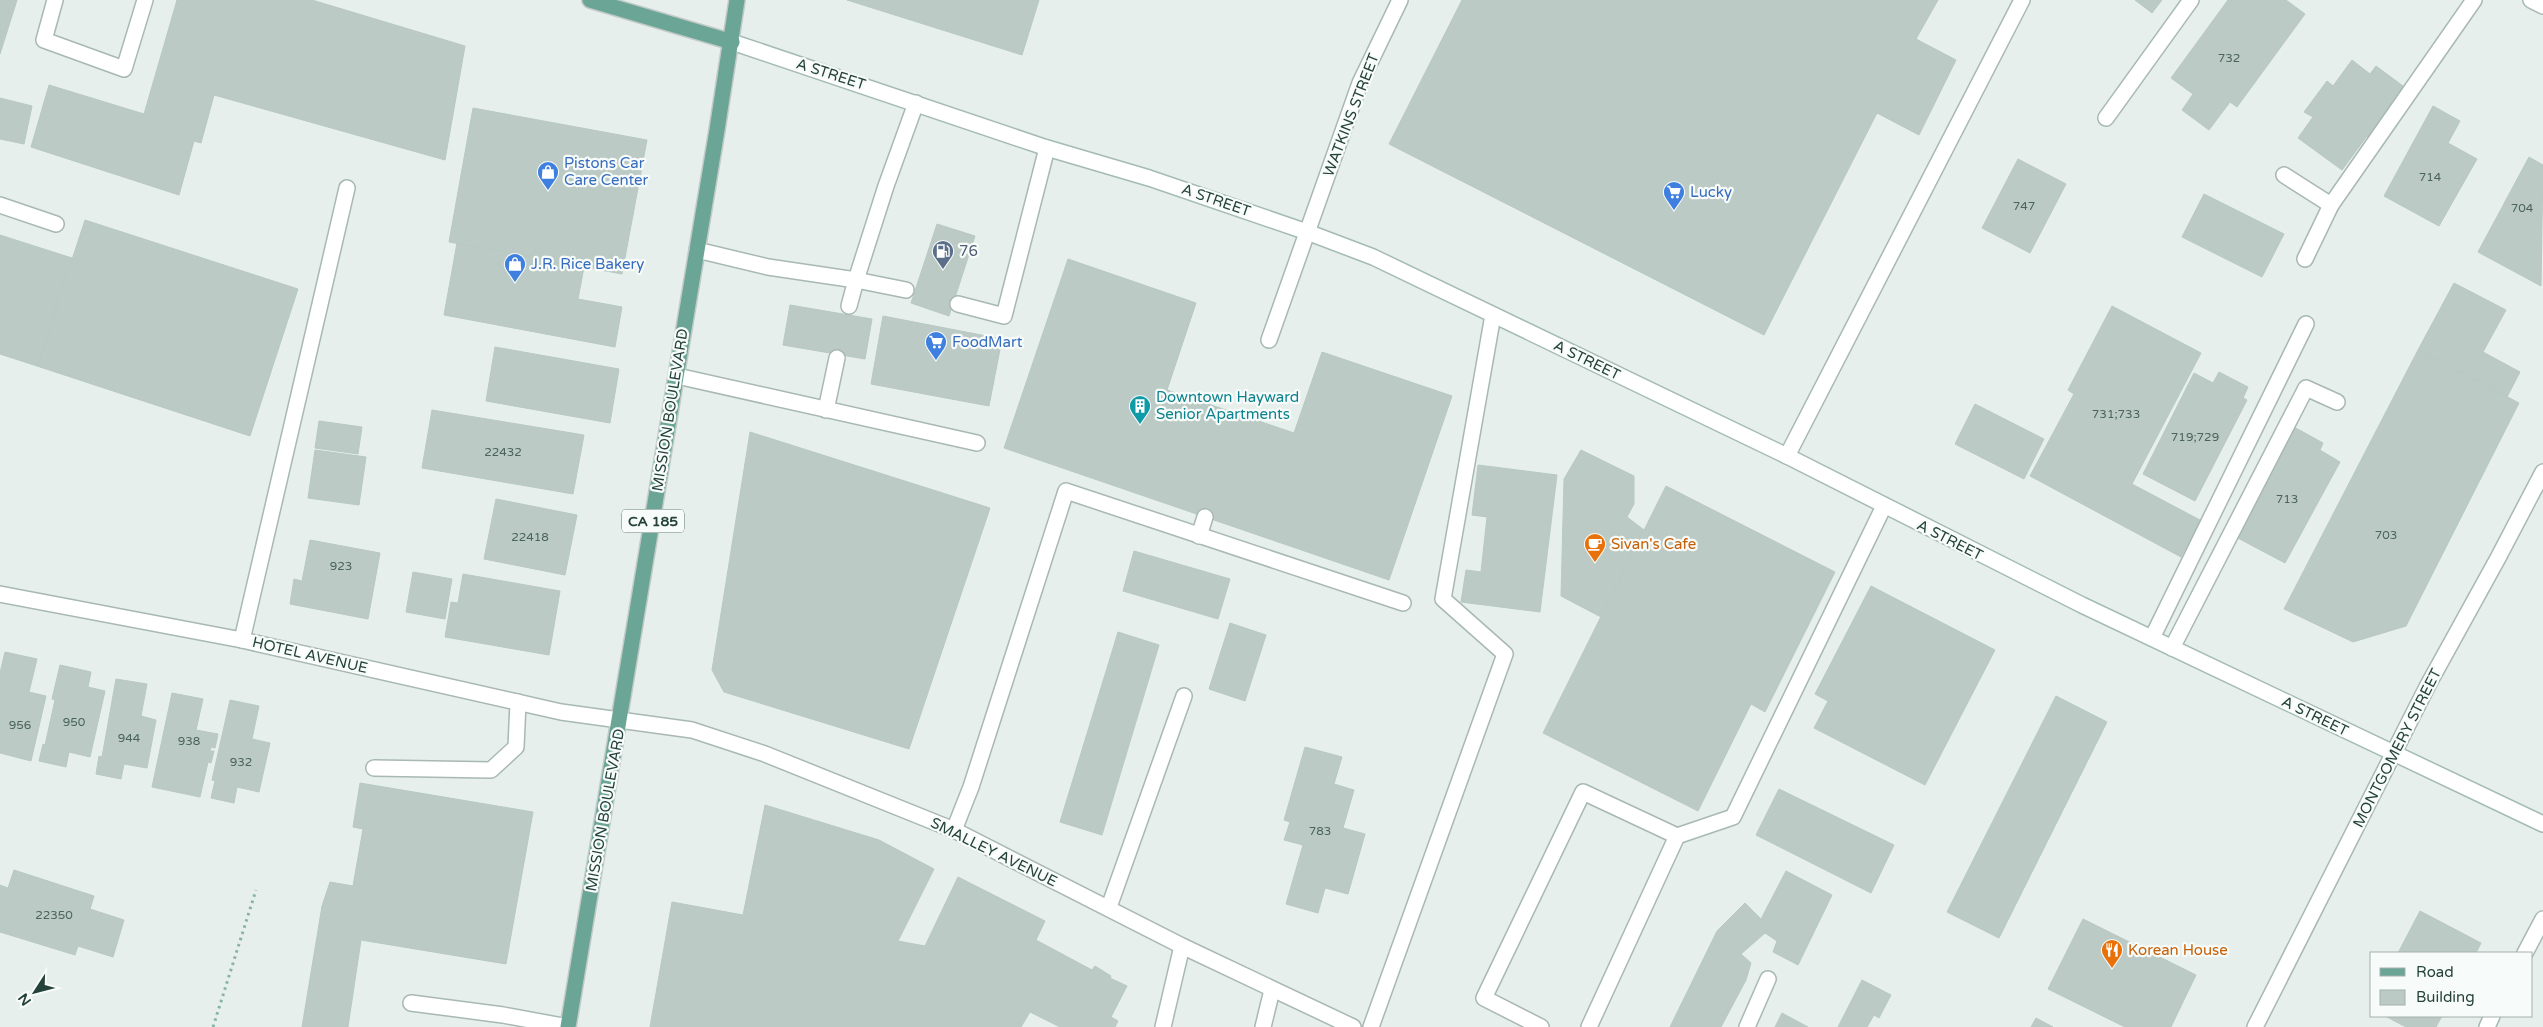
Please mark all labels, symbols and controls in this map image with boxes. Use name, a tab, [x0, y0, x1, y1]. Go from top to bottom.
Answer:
street label: WATKINS STREET	[1319, 51, 1383, 179]
house number: 732	[2218, 51, 2240, 65]
street label: A STREET	[794, 54, 868, 94]
place label: Pistons Car Care Center	[564, 154, 649, 189]
shop icon: Pistons Car Care Center	[536, 160, 560, 191]
house number: 714	[2419, 170, 2442, 184]
street label: A STREET	[1179, 180, 1253, 220]
supermarket icon: Lucky	[1662, 180, 1686, 211]
place label: Lucky	[1690, 183, 1732, 201]
house number: 747	[2013, 199, 2035, 213]
house number: 704	[2511, 201, 2534, 215]
fuel station icon: 76	[931, 239, 955, 270]
place label: 76	[959, 242, 978, 260]
shop icon: J.R. Rice Bakery	[503, 252, 527, 283]
place label: J.R. Rice Bakery	[531, 255, 644, 273]
street label: MISSION BOULEVARD	[648, 327, 692, 493]
supermarket icon: FoodMart	[924, 330, 948, 361]
place label: FoodMart	[952, 333, 1023, 351]
street label: A STREET	[1551, 336, 1623, 384]
place label: Downtown Hayward Senior Apartments	[1156, 388, 1299, 423]
building icon: Downtown Hayward Senior Apartments	[1128, 394, 1152, 425]
house number: 731;733	[2092, 407, 2140, 421]
house number: 719;729	[2171, 430, 2219, 444]
house number: 22432	[484, 445, 522, 459]
house number: 713	[2276, 492, 2298, 506]
road number: CA 185	[622, 510, 684, 532]
street label: A STREET	[1914, 516, 1986, 564]
house number: 703	[2375, 528, 2397, 542]
house number: 22418	[511, 530, 549, 544]
cafe icon: Sivan's Cafe	[1583, 532, 1607, 563]
place label: Sivan's Cafe	[1611, 535, 1696, 553]
house number: 923	[330, 559, 352, 573]
street label: HOTEL AVENUE	[251, 633, 369, 677]
street label: MONTGOMERY STREET	[2349, 665, 2445, 831]
street label: A STREET	[2279, 692, 2351, 740]
house number: 950	[63, 715, 86, 729]
house number: 956	[9, 718, 31, 732]
street label: MISSION BOULEVARD	[582, 727, 628, 893]
house number: 944	[118, 731, 141, 745]
house number: 938	[178, 734, 200, 748]
house number: 932	[230, 755, 252, 769]
street label: SMALLEY AVENUE	[928, 813, 1060, 891]
house number: 783	[1309, 824, 1331, 838]
house number: 22350	[35, 908, 73, 922]
restaurant icon: Korean House	[2100, 938, 2124, 969]
place label: Korean House	[2128, 941, 2228, 959]
legend	[2370, 952, 2533, 1017]
text: Road	[2416, 963, 2454, 981]
north arrow	[10, 967, 60, 1017]
text: Building	[2416, 988, 2475, 1006]
text: N	[15, 990, 35, 1009]

